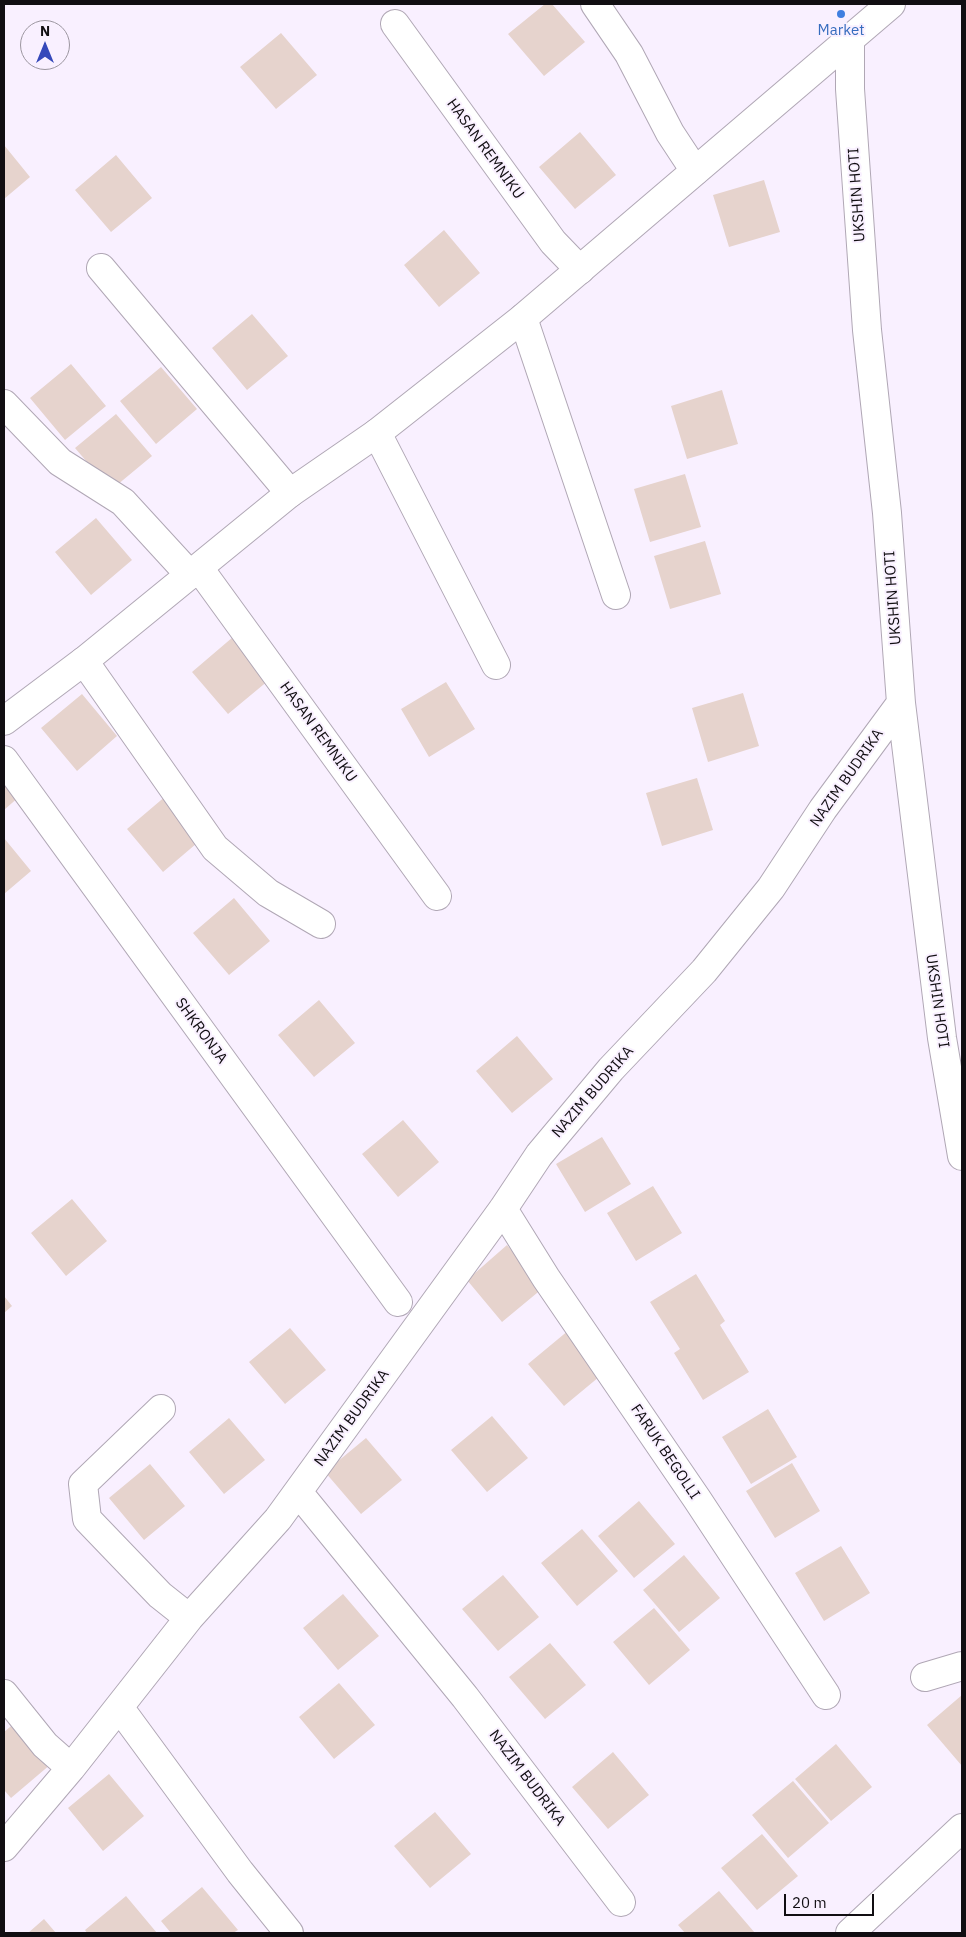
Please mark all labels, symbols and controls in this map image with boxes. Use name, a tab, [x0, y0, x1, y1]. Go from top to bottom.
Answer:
marker: Market	[835, 8, 847, 20]
north arrow	[20, 20, 70, 70]
text: N	[40, 22, 50, 40]
place label: Market	[818, 22, 864, 40]
street label: HASAN REMNIKU	[443, 95, 527, 203]
street label: UKSHIN HOTI	[845, 147, 869, 243]
street label: UKSHIN HOTI	[881, 550, 905, 646]
street label: HASAN REMNIKU	[276, 678, 360, 786]
street label: NAZIM BUDRIKA	[807, 726, 887, 830]
street label: UKSHIN HOTI	[922, 953, 952, 1049]
street label: SHKRONJA	[171, 995, 231, 1067]
street label: NAZIM BUDRIKA	[548, 1043, 638, 1141]
street label: NAZIM BUDRIKA	[311, 1366, 393, 1470]
street label: FARUK BEGOLLI	[627, 1401, 703, 1503]
street label: NAZIM BUDRIKA	[485, 1727, 569, 1829]
scale bar	[786, 1884, 876, 1916]
text: 20 m	[792, 1893, 827, 1912]

